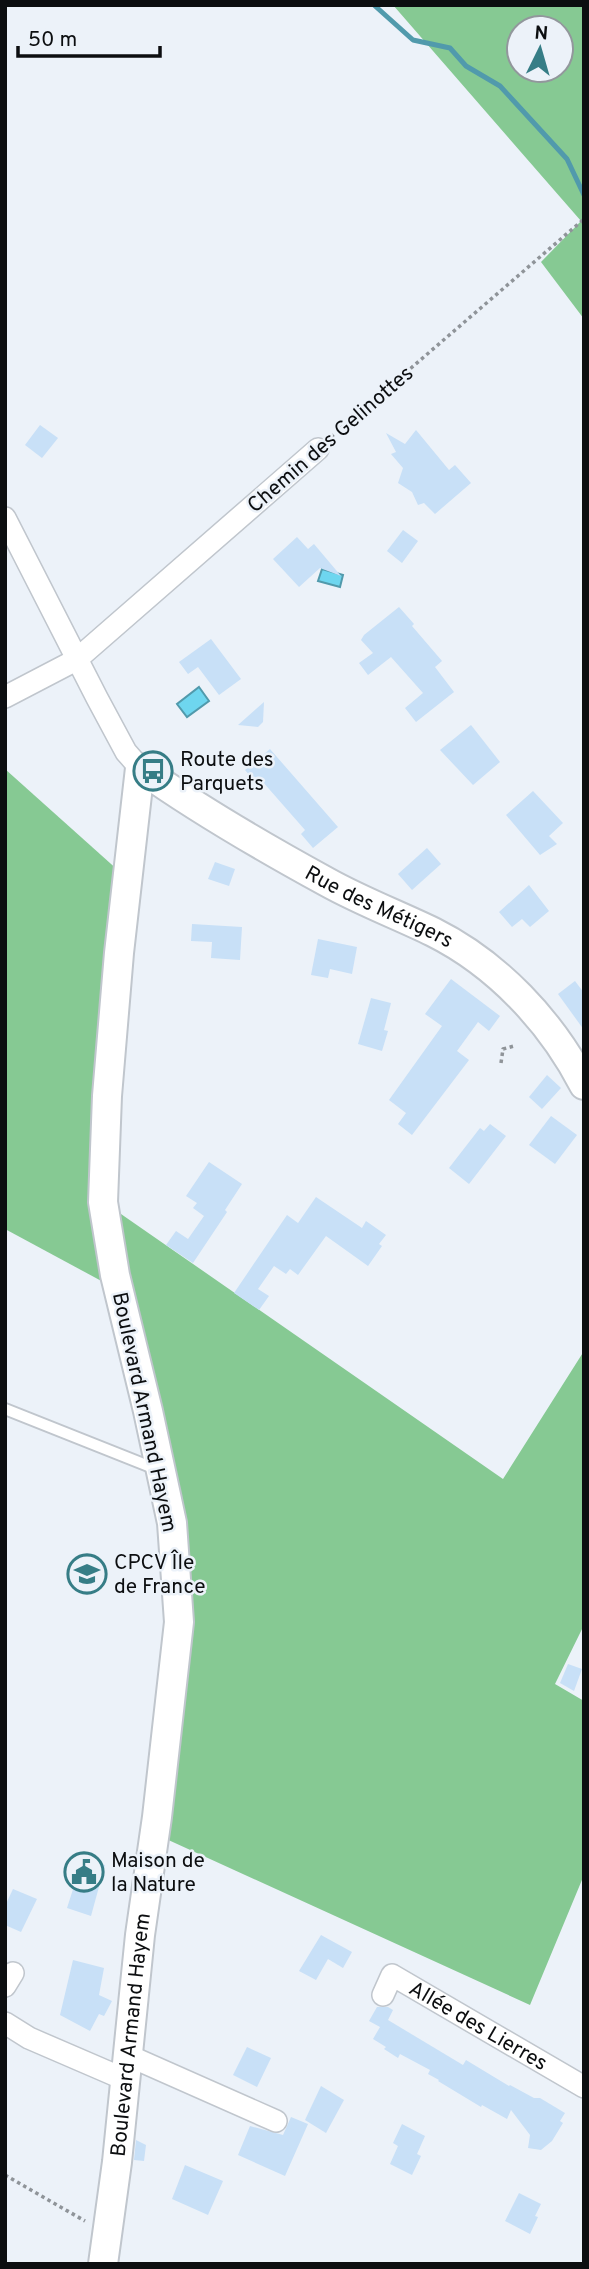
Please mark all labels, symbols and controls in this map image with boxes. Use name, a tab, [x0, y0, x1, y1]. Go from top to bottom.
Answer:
scale bar	[18, 14, 159, 58]
north arrow	[505, 14, 575, 84]
text: N	[533, 22, 549, 47]
text: 50 m	[28, 27, 77, 54]
street label: Chemin des Gelinottes	[242, 361, 420, 520]
place label: Route des Parquets	[180, 747, 274, 798]
bus stop icon: Route des Parquets	[132, 750, 174, 792]
street label: Rue des Métigers	[300, 860, 458, 955]
street label: Boulevard Armand Hayem	[105, 1290, 182, 1535]
place label: CPCV Île de France	[114, 1549, 205, 1601]
school or university icon: CPCV Île de France	[66, 1553, 108, 1595]
place label: Maison de la Nature	[111, 1848, 205, 1899]
public building icon: Maison de la Nature	[63, 1851, 105, 1893]
street label: Boulevard Armand Hayem	[106, 1911, 158, 2158]
street label: Allée des Lierres	[404, 1976, 552, 2078]

